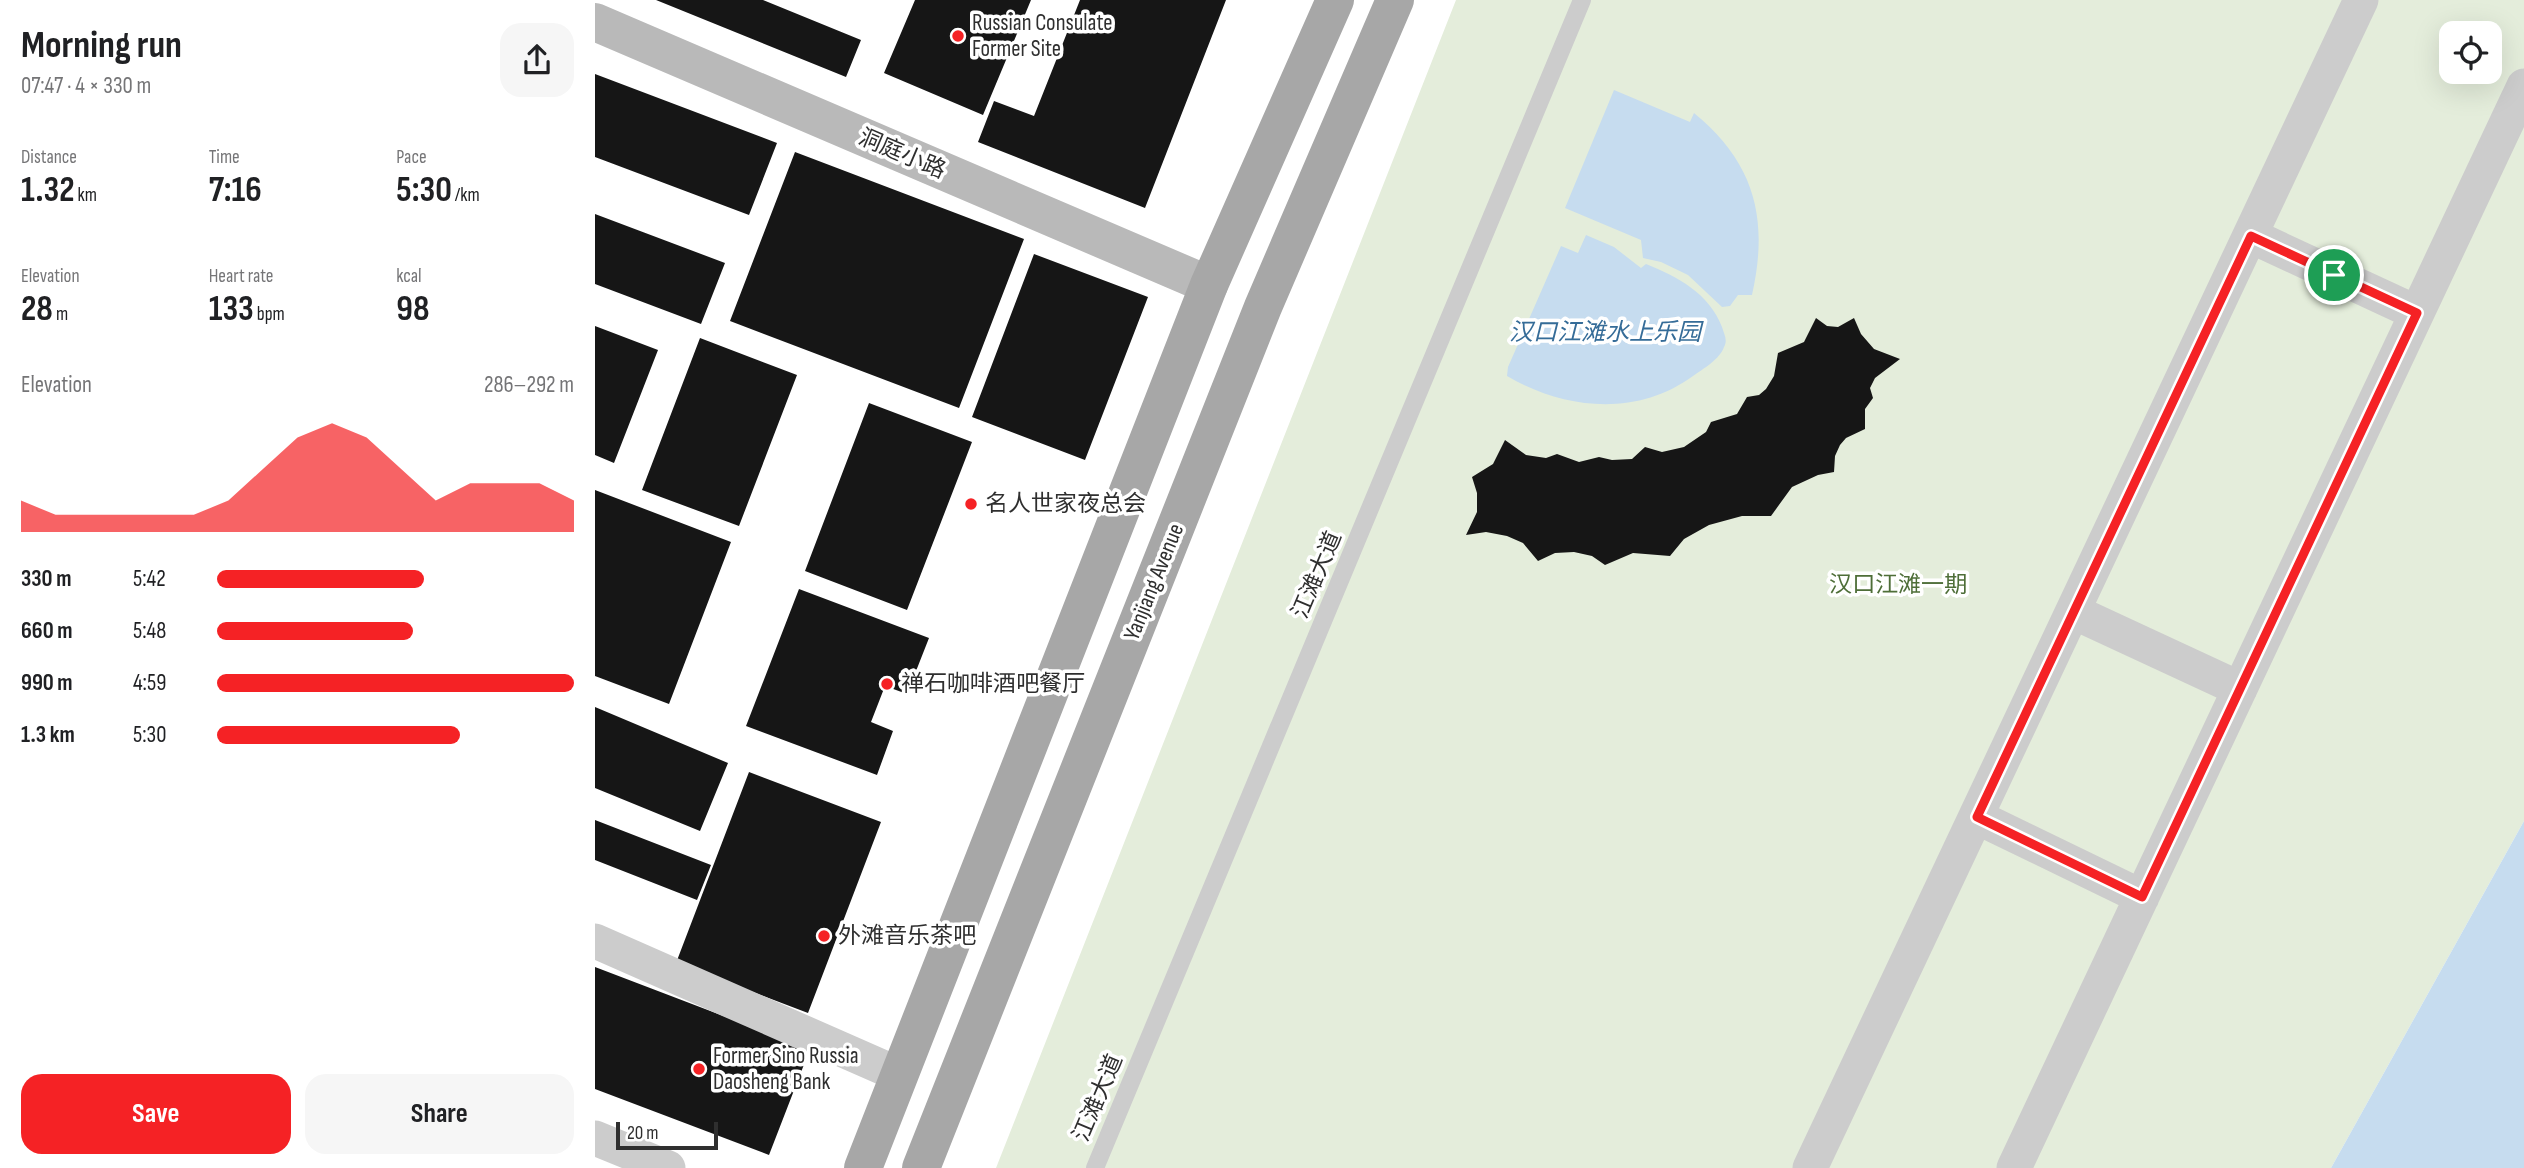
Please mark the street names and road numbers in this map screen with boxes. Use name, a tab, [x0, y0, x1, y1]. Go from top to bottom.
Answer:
street label: 洞庭小路	[854, 123, 950, 185]
street label: Yanjiang Avenue	[1118, 520, 1190, 644]
street label: 江滩大道	[1286, 527, 1348, 623]
street label: 江滩大道	[1067, 1050, 1129, 1146]

